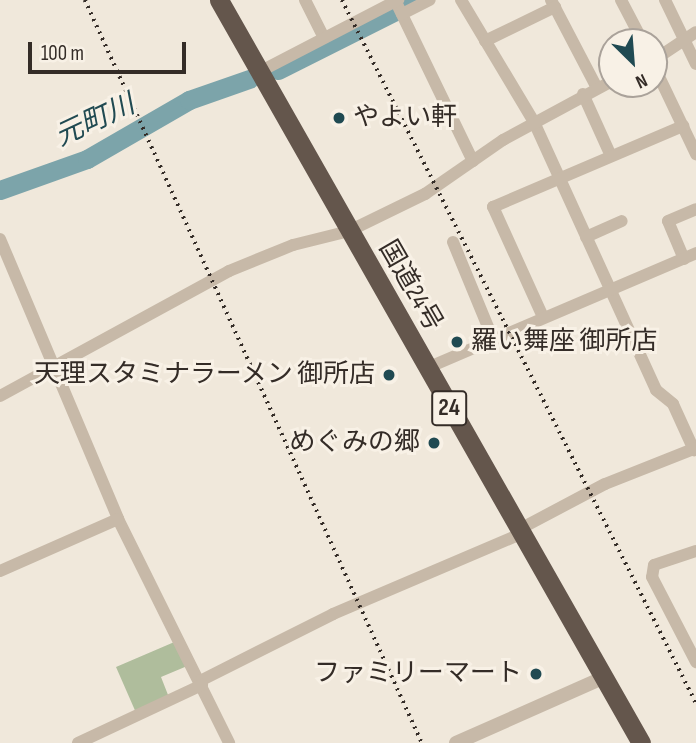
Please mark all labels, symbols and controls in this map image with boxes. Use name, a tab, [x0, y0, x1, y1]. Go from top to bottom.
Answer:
scale bar	[32, 28, 189, 72]
north arrow	[598, 28, 668, 98]
text: 100 m	[41, 41, 84, 66]
text: N	[632, 68, 651, 93]
water label: 元町川	[50, 88, 140, 154]
place label: やよい軒	[353, 102, 457, 134]
marker: やよい軒	[331, 110, 347, 126]
street label: 国道24号	[372, 235, 448, 337]
place label: 羅い舞座 御所店	[471, 326, 657, 358]
marker: 羅い舞座 御所店	[449, 334, 465, 350]
place label: 天理スタミナラーメン 御所店	[33, 359, 375, 391]
marker: 天理スタミナラーメン 御所店	[381, 367, 397, 383]
road number: 24	[430, 388, 468, 428]
place label: めぐみの郷	[290, 427, 420, 459]
marker: めぐみの郷	[426, 435, 442, 451]
place label: ファミリーマート	[314, 658, 522, 690]
marker: ファミリーマート	[528, 666, 544, 682]

